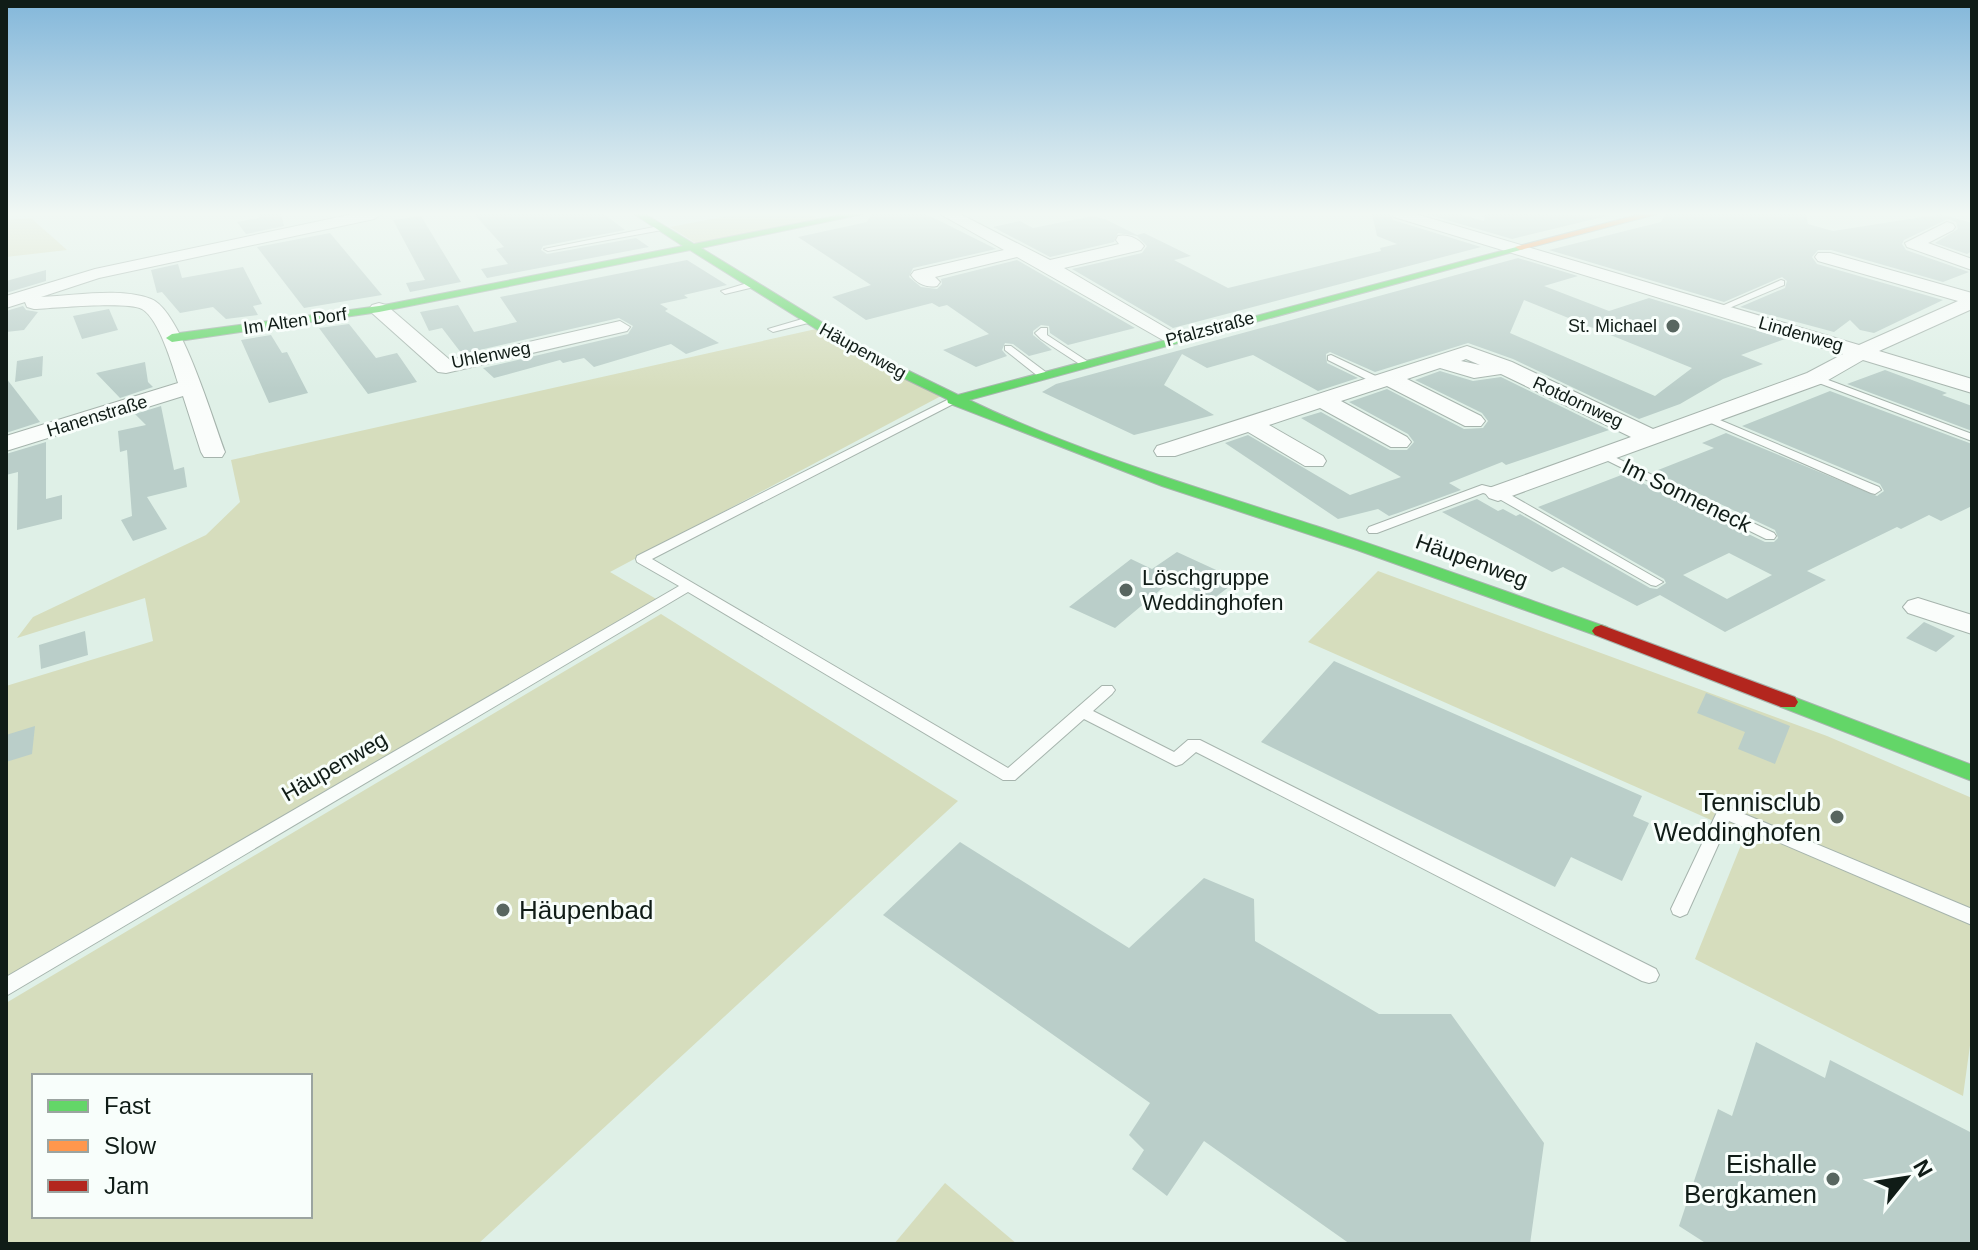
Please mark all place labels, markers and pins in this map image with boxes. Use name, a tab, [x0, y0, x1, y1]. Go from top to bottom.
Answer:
place label: St. Michael	[1568, 316, 1657, 336]
marker: St. Michael	[1664, 317, 1682, 335]
place label: Löschgruppe Weddinghofen	[1142, 565, 1284, 615]
marker: Löschgruppe Weddinghofen	[1117, 581, 1135, 599]
place label: Tennisclub Weddinghofen	[1654, 787, 1821, 847]
marker: Tennisclub Weddinghofen	[1828, 808, 1846, 826]
place label: Häupenbad	[519, 895, 653, 925]
marker: Häupenbad	[494, 901, 512, 919]
place label: Eishalle Bergkamen	[1684, 1149, 1817, 1209]
marker: Eishalle Bergkamen	[1824, 1170, 1842, 1188]

